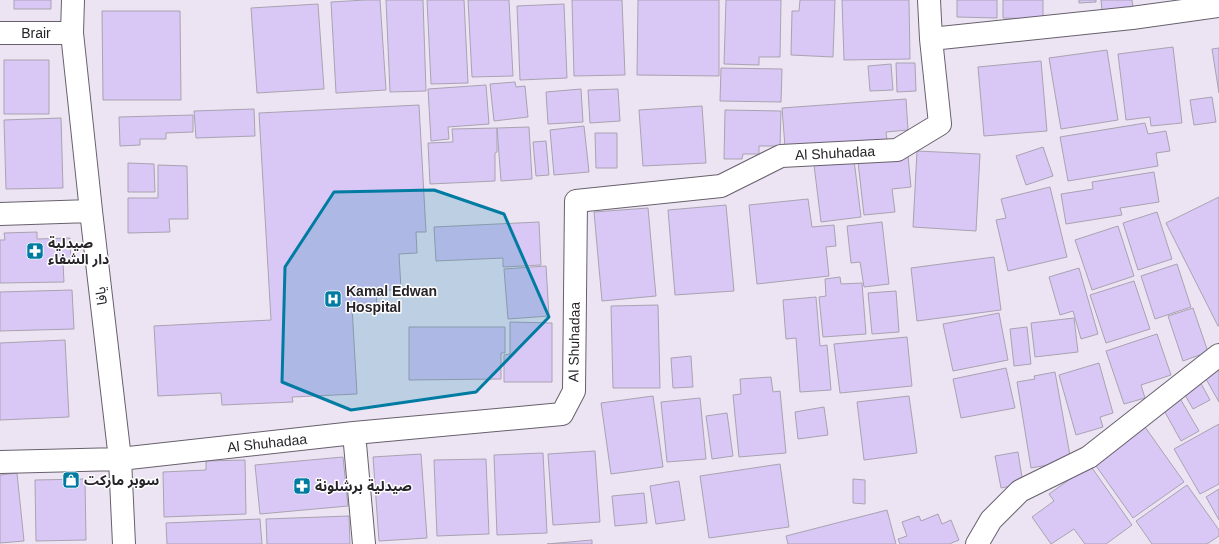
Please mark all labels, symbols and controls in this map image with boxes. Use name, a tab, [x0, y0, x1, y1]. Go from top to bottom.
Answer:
street label: Brair	[21, 25, 51, 41]
street label: Al Shuhadaa	[795, 143, 876, 163]
place label: صيدلية دار الشفاء	[48, 235, 109, 268]
pharmacy icon: صيدلية دار الشفاء	[25, 241, 45, 261]
place label: Kamal Edwan Hospital	[346, 283, 437, 315]
street label: يافا	[92, 286, 110, 306]
hospital icon: Kamal Edwan Hospital	[323, 289, 343, 309]
street label: Al Shuhadaa	[565, 302, 583, 382]
street label: Al Shuhadaa	[226, 431, 308, 455]
shop icon: سوبر ماركت	[61, 470, 81, 490]
place label: سوبر ماركت	[84, 472, 159, 489]
pharmacy icon: صيدلية برشلونة	[292, 476, 312, 496]
place label: صيدلية برشلونة	[315, 478, 412, 495]

